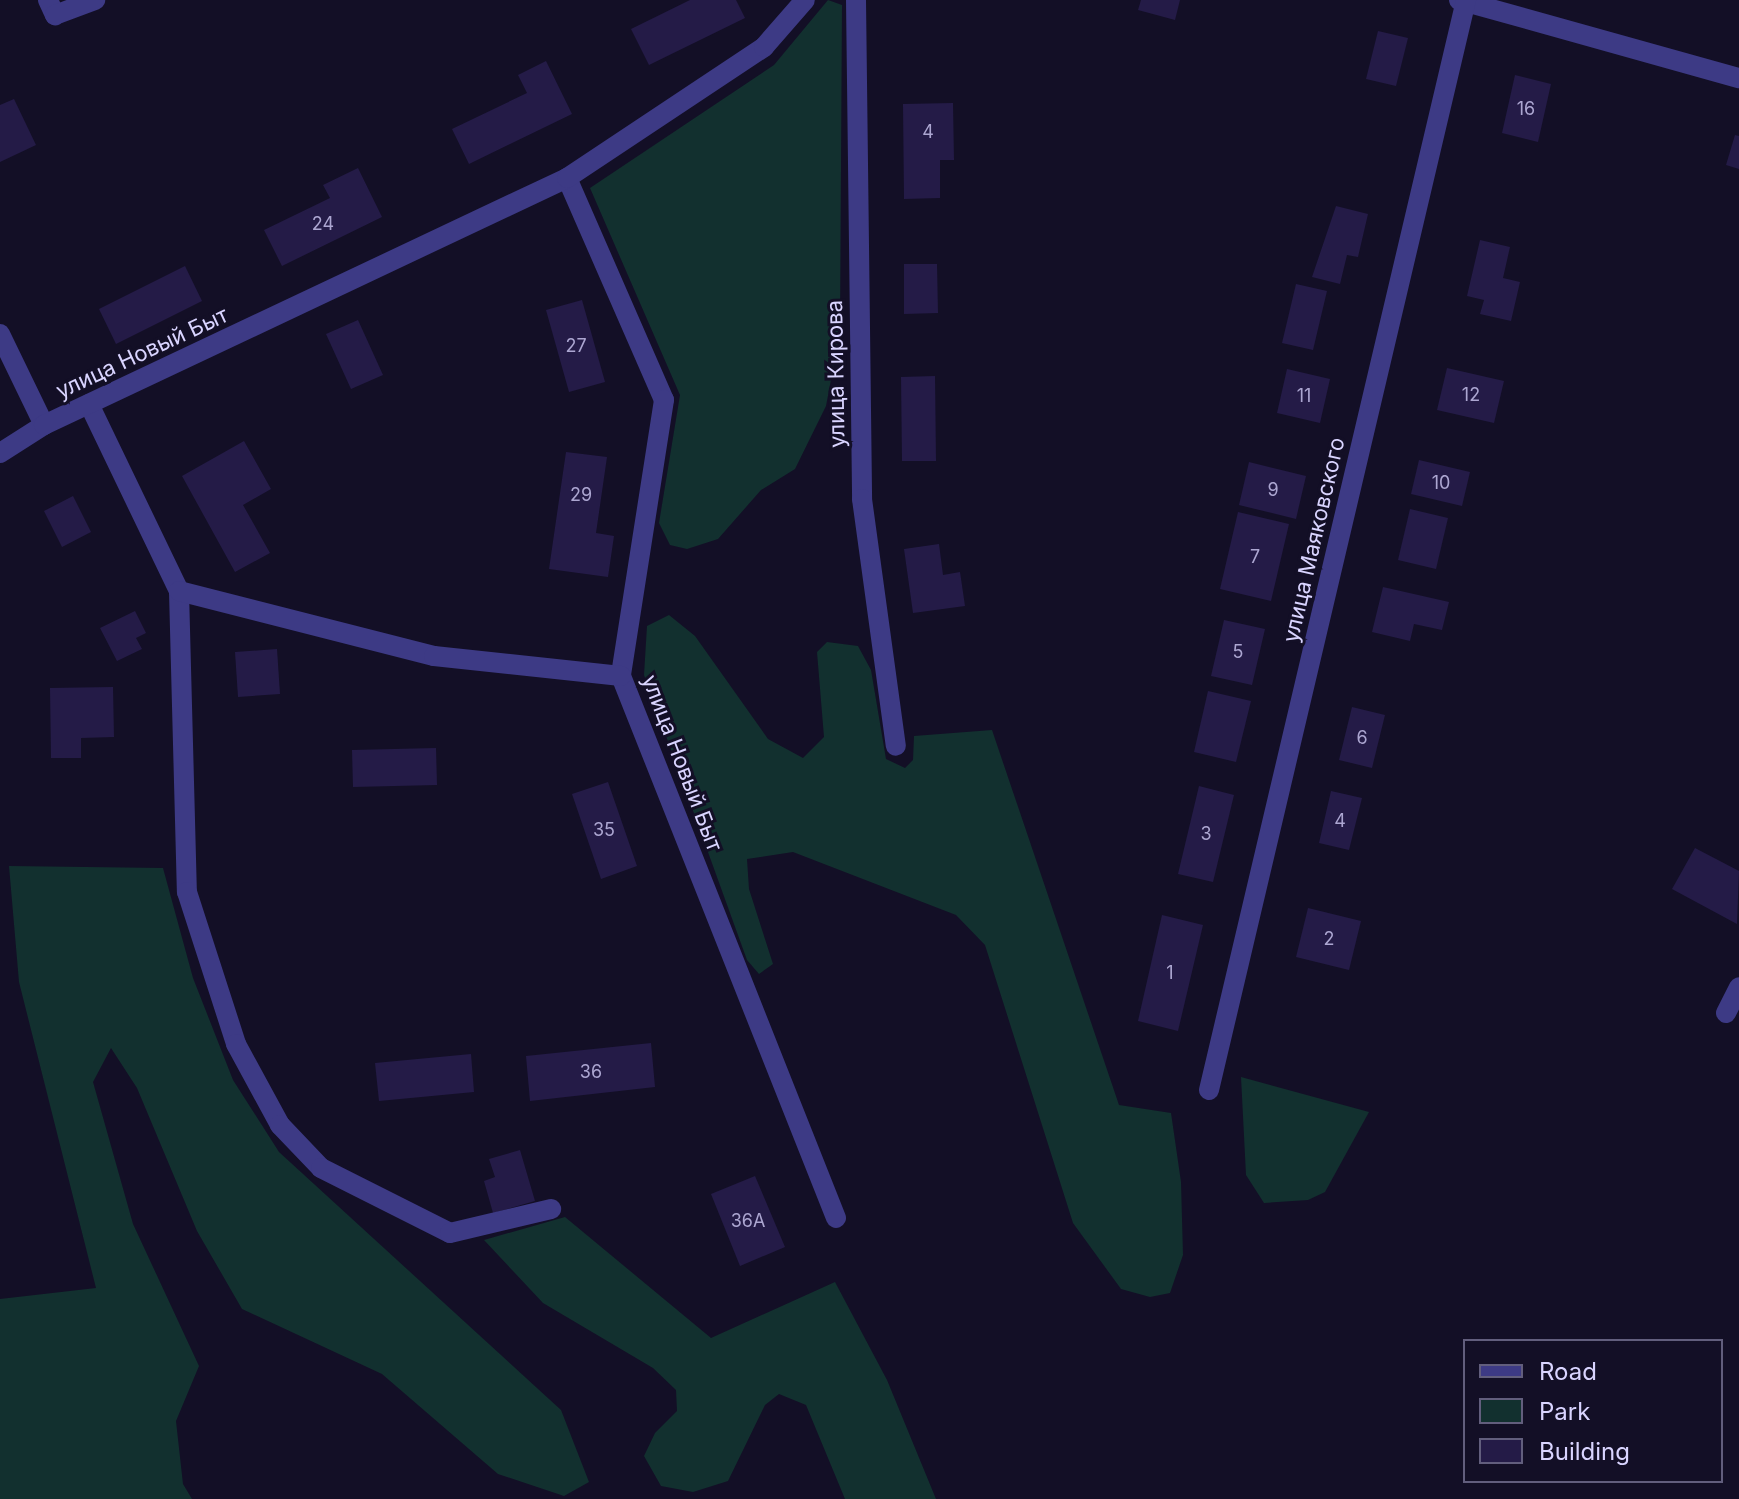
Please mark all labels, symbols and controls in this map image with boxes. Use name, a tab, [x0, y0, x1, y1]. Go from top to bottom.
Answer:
house number: 16	[1517, 98, 1535, 120]
house number: 4	[922, 121, 934, 143]
house number: 24	[312, 213, 334, 235]
street label: улица Кирова	[822, 300, 850, 448]
street label: улица Новый Быт	[52, 302, 232, 404]
house number: 27	[565, 335, 587, 357]
house number: 12	[1462, 384, 1480, 406]
house number: 11	[1297, 385, 1311, 407]
street label: улица Маяковского	[1278, 435, 1350, 645]
house number: 10	[1432, 472, 1450, 494]
house number: 9	[1267, 479, 1279, 501]
house number: 29	[570, 484, 592, 506]
house number: 7	[1250, 546, 1260, 568]
house number: 5	[1233, 641, 1243, 663]
street label: улица Новый Быт	[636, 671, 728, 855]
house number: 6	[1356, 727, 1368, 749]
house number: 4	[1334, 810, 1346, 832]
house number: 35	[593, 819, 615, 841]
house number: 3	[1200, 823, 1212, 845]
house number: 2	[1324, 928, 1334, 950]
house number: 1	[1166, 962, 1174, 984]
house number: 36	[580, 1061, 602, 1083]
house number: 36А	[731, 1210, 765, 1232]
legend	[1463, 1339, 1723, 1483]
text: Road	[1539, 1357, 1597, 1386]
text: Park	[1539, 1397, 1590, 1426]
text: Building	[1539, 1437, 1630, 1466]

